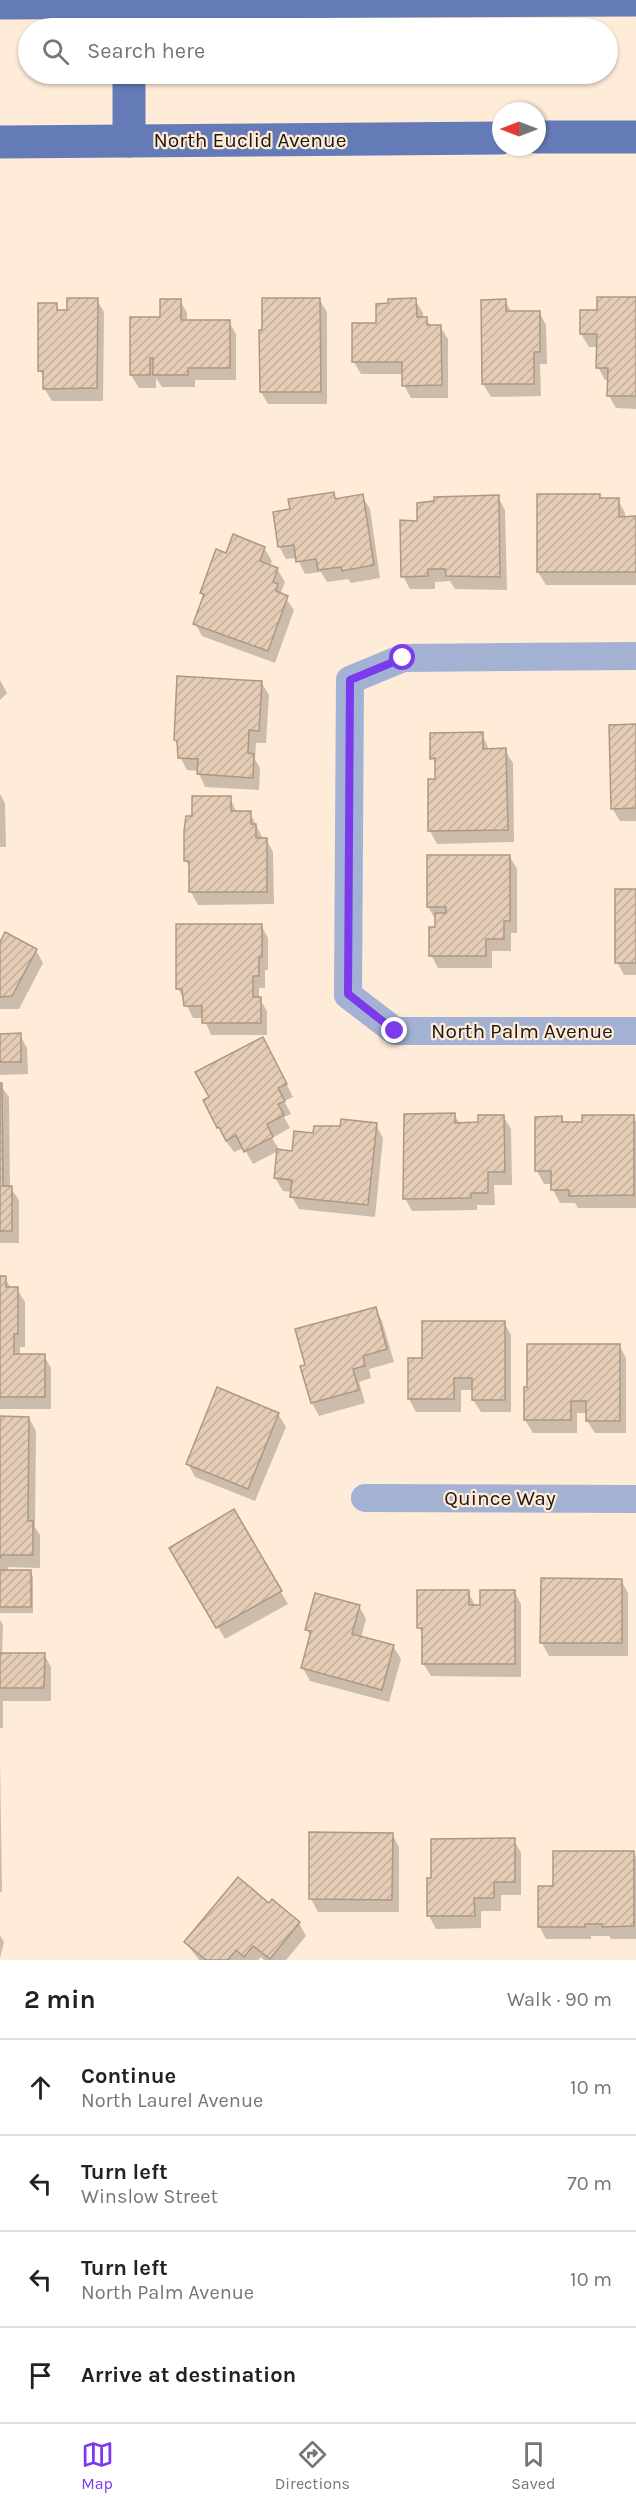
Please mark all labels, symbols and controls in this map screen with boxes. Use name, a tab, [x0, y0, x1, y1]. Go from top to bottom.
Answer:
search box	[18, 18, 618, 84]
icon: search	[39, 35, 72, 68]
text: Search here	[87, 38, 205, 64]
north arrow	[492, 102, 546, 156]
street label: North Euclid Avenue	[153, 128, 347, 152]
route start	[389, 644, 415, 670]
route end	[381, 1017, 407, 1043]
street label: North Palm Avenue	[431, 1019, 613, 1043]
street label: Quince Way	[444, 1486, 556, 1510]
text: 2 min	[24, 1984, 96, 2015]
text: Walk · 90 m	[507, 1988, 612, 2011]
text: Continue	[81, 2063, 176, 2089]
icon: ahead	[24, 2071, 57, 2104]
text: 10 m	[570, 2076, 612, 2099]
text: North Laurel Avenue	[81, 2089, 263, 2112]
text: Turn left	[81, 2159, 168, 2185]
icon: left	[24, 2167, 57, 2200]
text: 70 m	[567, 2172, 612, 2195]
text: Winslow Street	[81, 2185, 218, 2208]
text: Turn left	[81, 2255, 168, 2281]
icon: left	[24, 2263, 57, 2296]
text: 10 m	[570, 2268, 612, 2291]
text: North Palm Avenue	[81, 2281, 254, 2304]
icon: arrive	[24, 2359, 57, 2392]
text: Arrive at destination	[81, 2362, 296, 2388]
tab: Map	[81, 2438, 114, 2493]
tab: Directions	[275, 2438, 350, 2493]
tab: Saved	[511, 2438, 555, 2493]

